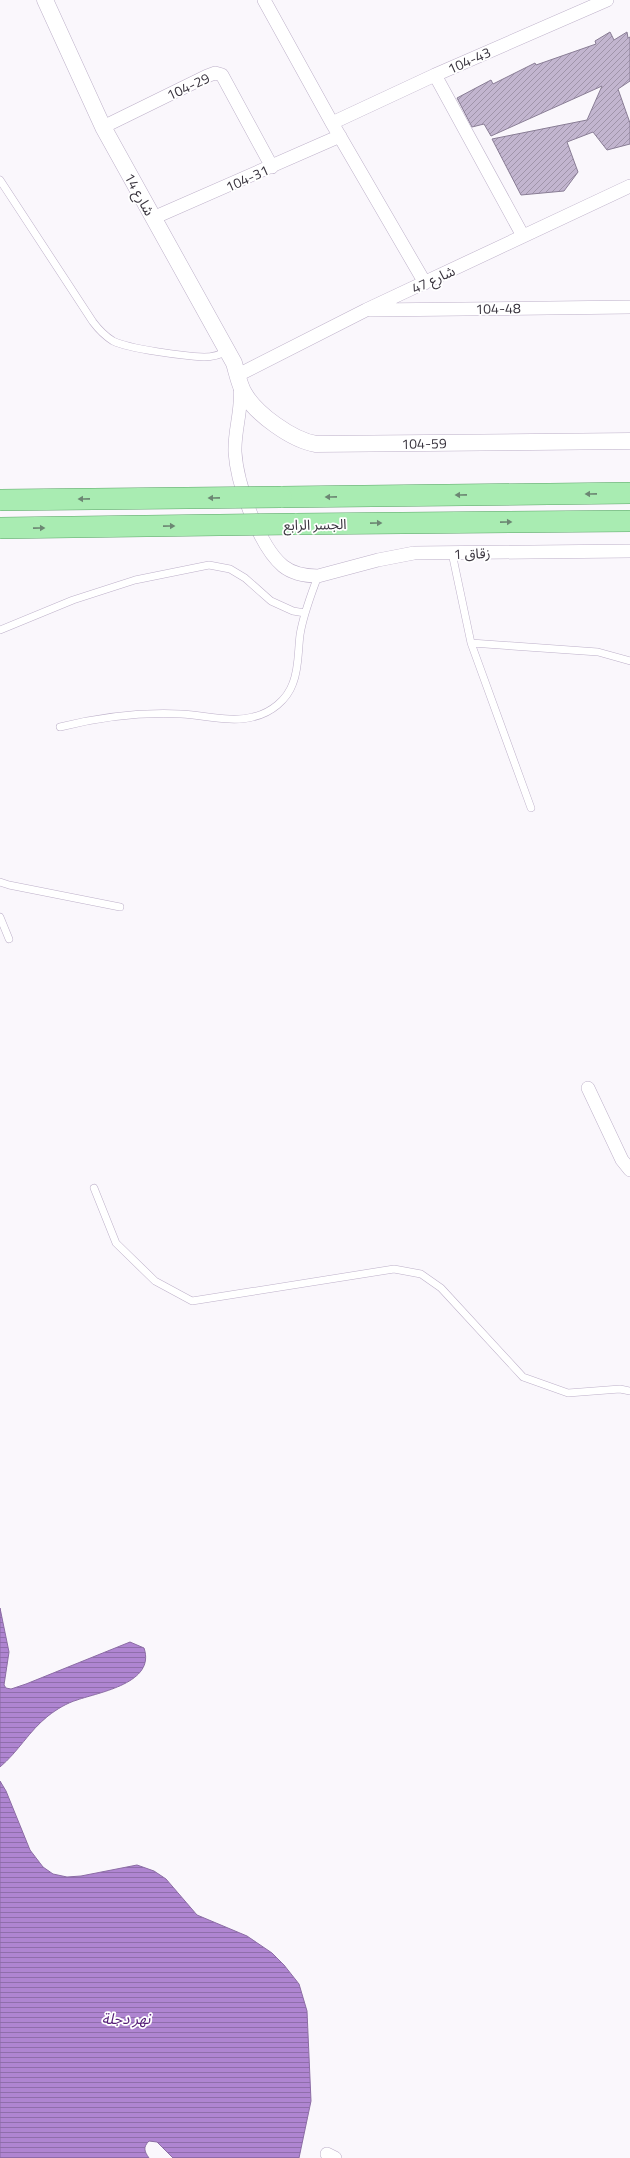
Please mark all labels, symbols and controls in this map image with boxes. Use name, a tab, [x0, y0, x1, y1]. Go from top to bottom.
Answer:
street label: 104-43	[444, 41, 494, 79]
street label: 104-29	[163, 67, 213, 105]
street label: 104-31	[222, 159, 272, 197]
street label: شارع 14	[119, 169, 160, 220]
street label: شارع 47	[408, 260, 459, 299]
street label: 104-48	[475, 297, 521, 319]
street label: 104-59	[401, 432, 447, 454]
one-way arrow	[584, 491, 597, 497]
one-way arrow	[454, 492, 467, 498]
one-way arrow	[324, 494, 337, 500]
one-way arrow	[207, 495, 220, 501]
one-way arrow	[77, 496, 90, 502]
street label: الجسر الرابع	[283, 513, 347, 536]
one-way arrow	[500, 519, 513, 525]
one-way arrow	[370, 520, 383, 526]
one-way arrow	[163, 523, 176, 529]
one-way arrow	[33, 525, 46, 531]
street label: زقاق 1	[453, 542, 491, 564]
water label: نهر دجلة	[102, 2007, 152, 2030]

